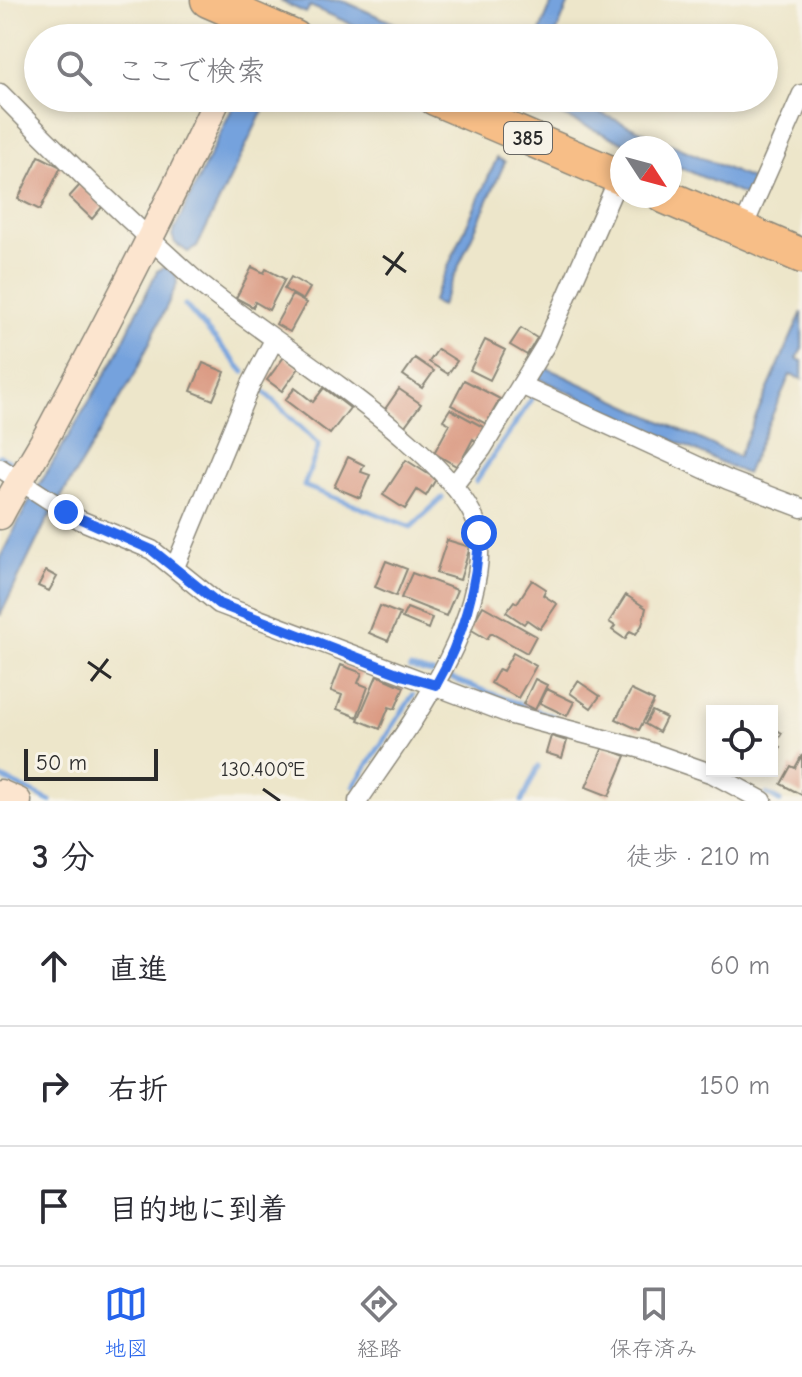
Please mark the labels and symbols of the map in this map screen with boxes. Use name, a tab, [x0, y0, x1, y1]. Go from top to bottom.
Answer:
road number: 385	[504, 122, 552, 154]
north arrow	[610, 136, 682, 208]
route end	[48, 494, 84, 530]
route start	[461, 515, 497, 551]
scale bar	[24, 745, 158, 781]
text: 130.400°E	[221, 758, 305, 781]

